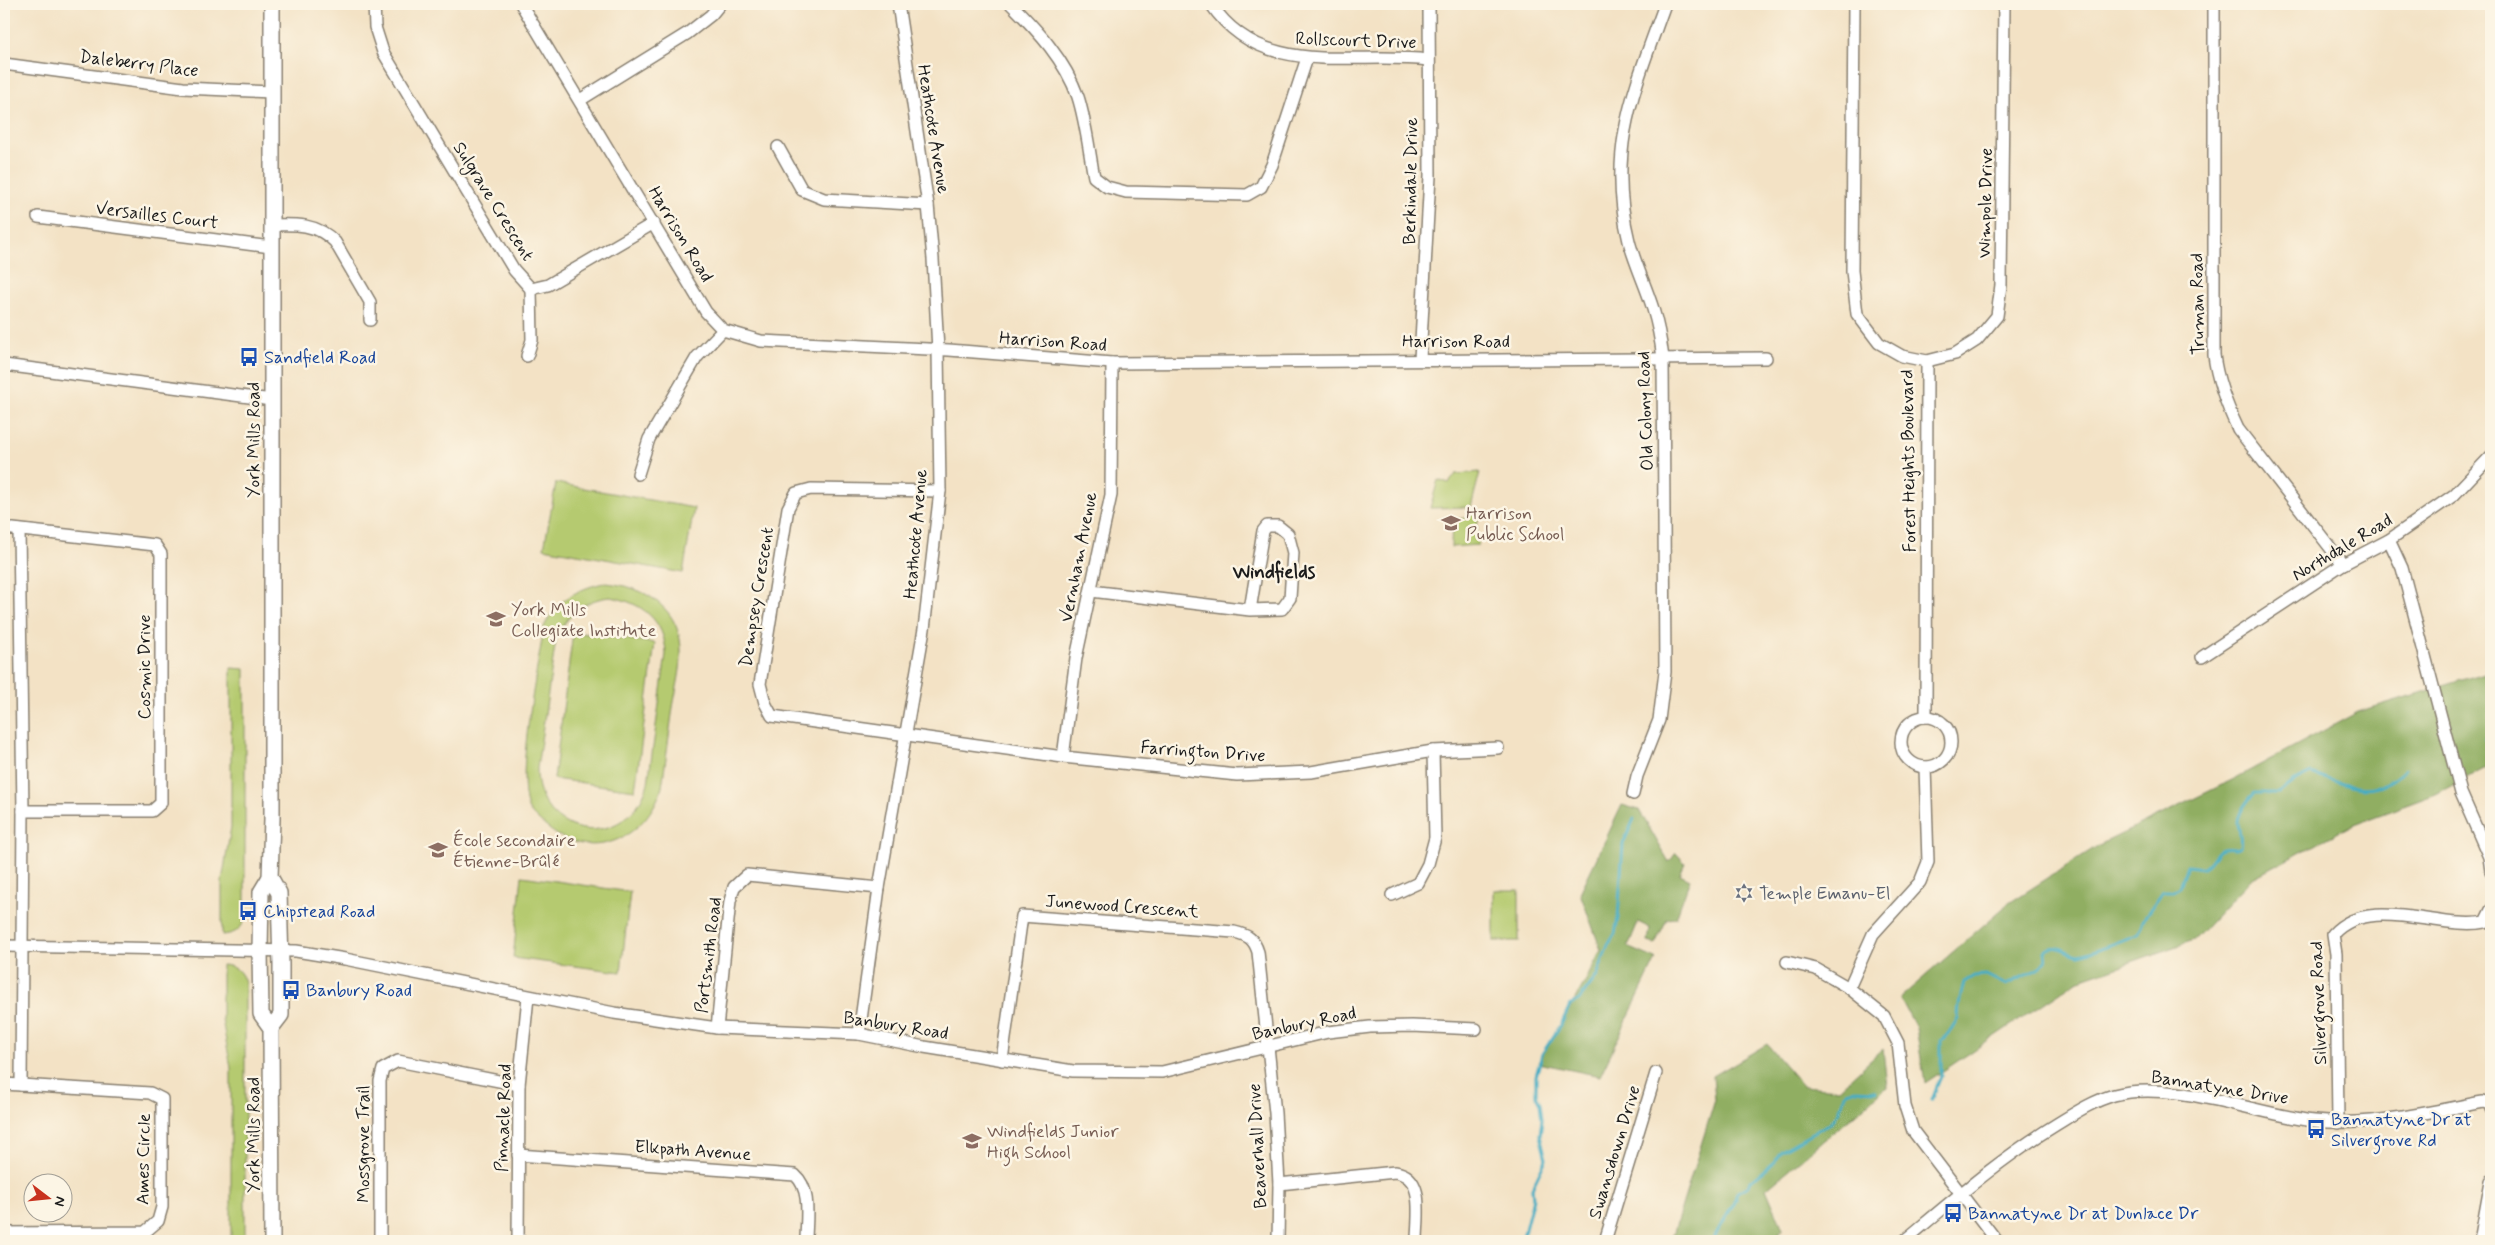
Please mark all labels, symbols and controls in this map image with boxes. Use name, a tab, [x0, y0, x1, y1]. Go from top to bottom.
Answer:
street label: Rollscourt Drive	[1295, 27, 1417, 55]
street label: Daleberry Place	[78, 45, 200, 83]
street label: Heathcote Avenue	[911, 63, 955, 196]
street label: Berkindale Drive	[1398, 117, 1424, 245]
street label: Sulgrave Crescent	[446, 137, 540, 266]
street label: Wimpole Drive	[1973, 148, 1999, 258]
street label: Harrison Road	[642, 182, 718, 287]
street label: Versailles Court	[94, 197, 219, 235]
street label: Truman Road	[2185, 253, 2211, 355]
street label: Harrison Road	[998, 326, 1108, 358]
street label: Harrison Road	[1402, 330, 1510, 354]
bus stop icon: Sandfield Road	[238, 346, 260, 368]
place label: Sandfield Road	[264, 346, 376, 370]
street label: Old Colony Road	[1632, 351, 1660, 471]
street label: Forest Heights Boulevard	[1895, 369, 1923, 553]
street label: York Mills Road	[242, 382, 266, 498]
street label: Heathcote Avenue	[898, 468, 934, 600]
street label: Vernham Avenue	[1055, 490, 1103, 624]
place label: Harrison Public School	[1466, 502, 1564, 547]
street label: Northdale Road	[2288, 508, 2397, 587]
school or university icon: Harrison Public School	[1440, 512, 1462, 534]
street label: Dempsey Crescent	[734, 525, 780, 669]
district label: Windfields	[1232, 560, 1316, 585]
place label: York Mills Collegiate Institute	[511, 598, 657, 643]
school or university icon: York Mills Collegiate Institute	[485, 608, 507, 630]
street label: Cosmic Drive	[133, 614, 157, 720]
street label: Farrington Drive	[1140, 736, 1266, 770]
place label: École secondaire Étienne-Brûlé	[453, 829, 575, 874]
school or university icon: École secondaire Étienne-Brûlé	[427, 839, 449, 861]
synagogue icon: Temple Emanu-El	[1733, 882, 1755, 904]
place label: Temple Emanu-El	[1759, 882, 1890, 906]
street label: Junewood Crescent	[1044, 890, 1200, 924]
street label: Portsmith Road	[690, 896, 728, 1015]
bus stop icon: Chipstead Road	[237, 900, 259, 922]
place label: Chipstead Road	[263, 900, 375, 924]
street label: Silvergrove Road	[2305, 941, 2335, 1065]
bus stop icon: Banbury Road	[280, 979, 302, 1001]
place label: Banbury Road	[306, 979, 412, 1003]
street label: Banbury Road	[1250, 1001, 1359, 1047]
street label: Banbury Road	[842, 1006, 950, 1046]
street label: Pinnacle Road	[490, 1063, 518, 1173]
street label: Bannatyne Drive	[2149, 1065, 2290, 1111]
street label: York Mills Road	[242, 1077, 266, 1193]
street label: Beaverhall Drive	[1243, 1083, 1273, 1209]
street label: Swansdown Drive	[1583, 1083, 1647, 1222]
street label: Mossgrove Trail	[352, 1085, 376, 1203]
place label: Bannatyne Dr at Silvergrove Rd	[2331, 1108, 2472, 1155]
street label: Ames Circle	[131, 1113, 157, 1205]
bus stop icon: Bannatyne Dr at Silvergrove Rd	[2305, 1118, 2327, 1140]
place label: Windfields Junior High School	[987, 1120, 1119, 1167]
school or university icon: Windfields Junior High School	[961, 1130, 983, 1152]
street label: Elkpath Avenue	[634, 1135, 752, 1167]
north arrow	[22, 1172, 72, 1222]
text: N	[50, 1194, 69, 1208]
bus stop icon: Bannatyne Dr at Dunlace Dr	[1942, 1202, 1964, 1224]
place label: Bannatyne Dr at Dunlace Dr	[1968, 1202, 2199, 1226]

